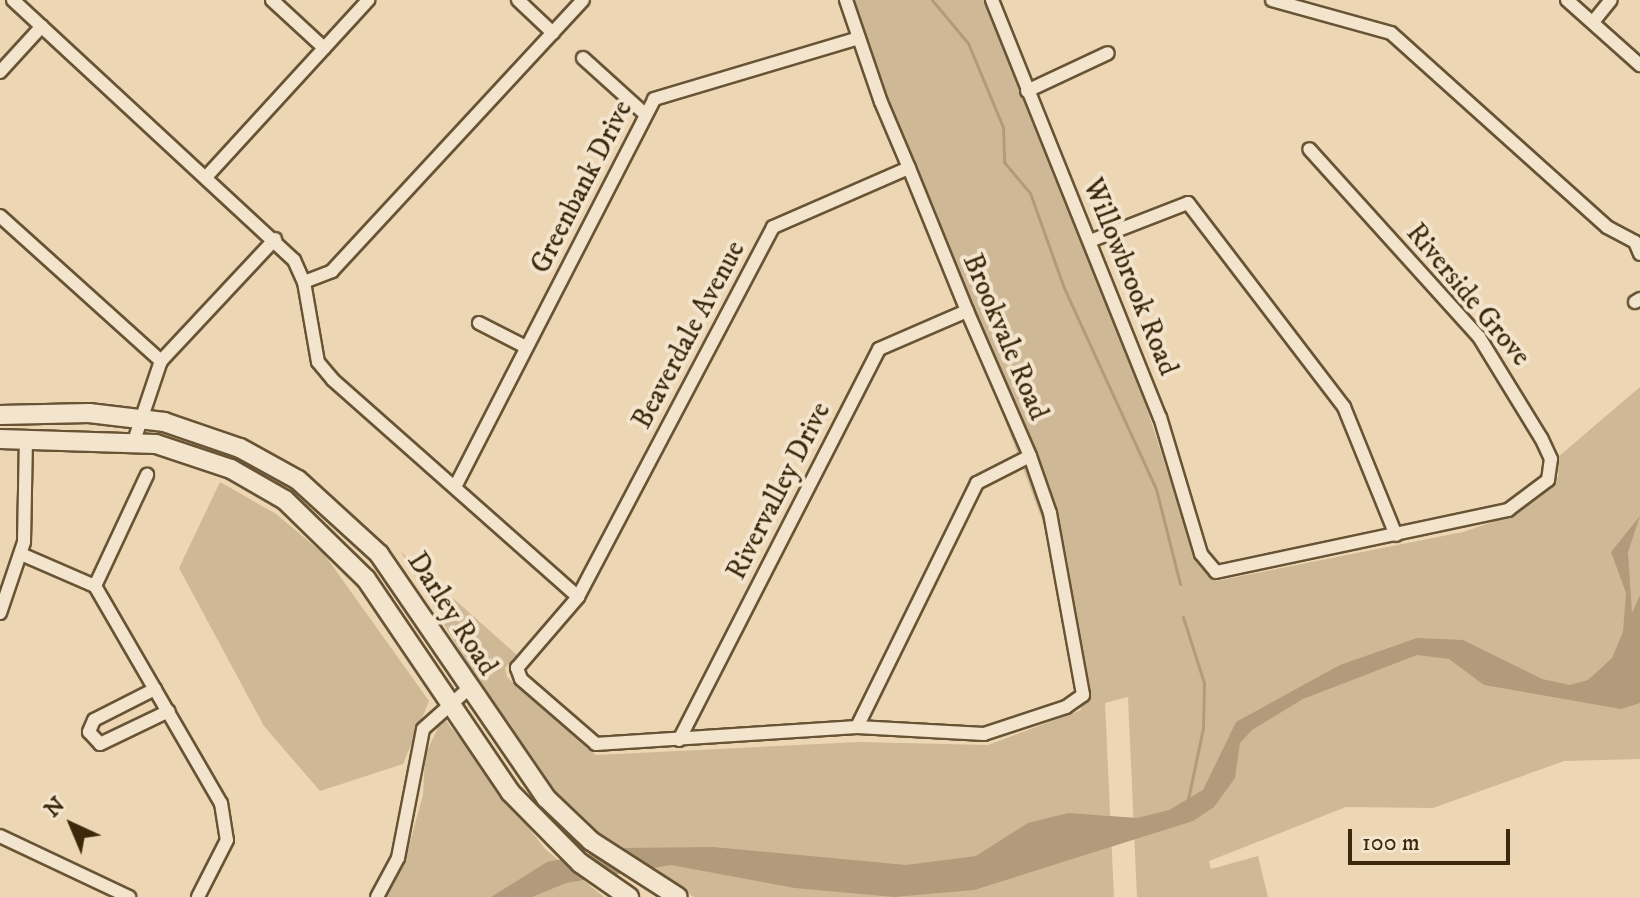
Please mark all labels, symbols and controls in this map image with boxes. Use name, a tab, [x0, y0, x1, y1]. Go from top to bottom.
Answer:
street label: Greenbank Drive	[524, 95, 640, 279]
street label: Willowbrook Road	[1075, 174, 1185, 380]
street label: Riverside Grove	[1399, 217, 1537, 373]
street label: Beaverdale Avenue	[625, 235, 753, 435]
street label: Brookvale Road	[955, 249, 1055, 425]
street label: Rivervalley Drive	[720, 397, 838, 585]
street label: Darley Road	[400, 546, 504, 682]
north arrow	[32, 785, 112, 865]
text: N	[39, 791, 71, 823]
scale bar	[1352, 813, 1514, 863]
text: 100 m	[1362, 828, 1420, 858]

